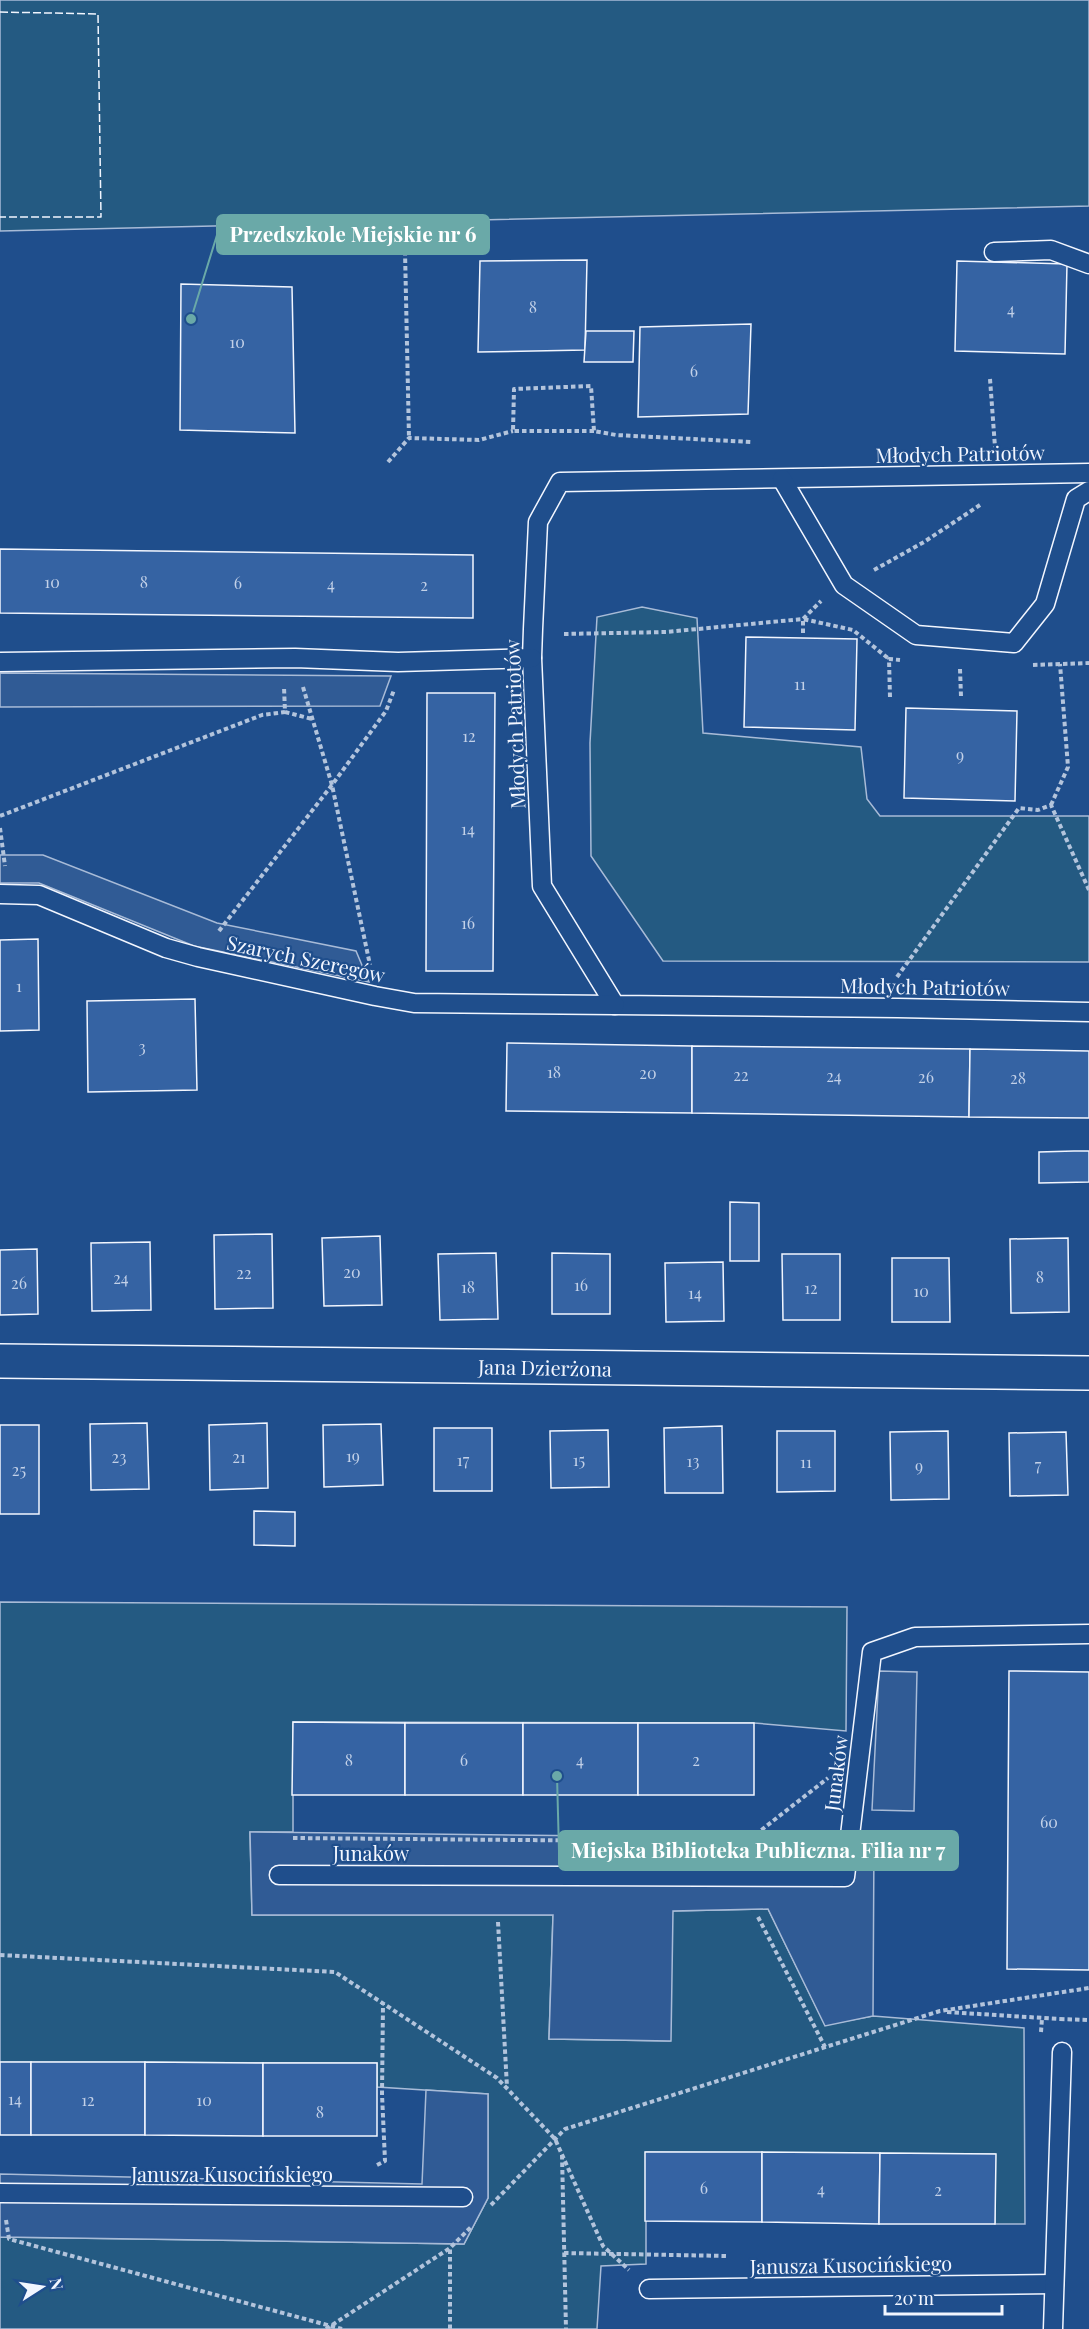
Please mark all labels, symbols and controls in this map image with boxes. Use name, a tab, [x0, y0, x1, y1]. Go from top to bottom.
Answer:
callout: Przedszkole Miejskie nr 6	[217, 215, 489, 254]
text: Przedszkole Miejskie nr 6	[229, 219, 477, 247]
house number: 8	[529, 296, 537, 317]
house number: 4	[1007, 298, 1015, 319]
house number: 10	[229, 331, 245, 352]
house number: 6	[690, 360, 698, 381]
street label: Młodych Patriotów	[875, 438, 1046, 468]
house number: 10	[44, 571, 60, 592]
house number: 8	[140, 571, 148, 592]
house number: 6	[234, 572, 242, 593]
house number: 4	[327, 573, 335, 594]
house number: 2	[420, 574, 428, 595]
street label: Młodych Patriotów	[498, 638, 530, 809]
house number: 11	[794, 673, 806, 694]
house number: 12	[462, 725, 476, 746]
house number: 9	[956, 744, 964, 765]
house number: 14	[461, 818, 475, 839]
house number: 16	[461, 912, 475, 933]
street label: Szarych Szeregów	[224, 928, 388, 988]
street label: Młodych Patriotów	[840, 971, 1011, 1001]
house number: 1	[16, 975, 22, 996]
house number: 3	[138, 1036, 146, 1057]
house number: 18	[547, 1061, 561, 1082]
house number: 20	[639, 1062, 657, 1083]
house number: 22	[733, 1064, 749, 1085]
house number: 24	[826, 1065, 842, 1086]
house number: 26	[918, 1066, 934, 1087]
house number: 28	[1010, 1067, 1026, 1088]
house number: 20	[343, 1261, 361, 1282]
house number: 22	[236, 1262, 252, 1283]
house number: 8	[1036, 1266, 1044, 1287]
house number: 24	[113, 1267, 129, 1288]
house number: 26	[11, 1272, 27, 1293]
house number: 16	[574, 1274, 588, 1295]
house number: 18	[461, 1276, 475, 1297]
house number: 12	[804, 1277, 818, 1298]
house number: 10	[913, 1280, 929, 1301]
house number: 14	[688, 1282, 702, 1303]
street label: Jana Dzierżona	[477, 1352, 612, 1382]
house number: 19	[346, 1445, 360, 1466]
house number: 23	[112, 1446, 126, 1467]
house number: 21	[232, 1446, 246, 1467]
house number: 17	[457, 1449, 470, 1470]
house number: 15	[573, 1449, 585, 1470]
house number: 13	[687, 1450, 699, 1471]
house number: 11	[800, 1451, 812, 1472]
house number: 7	[1035, 1454, 1042, 1475]
house number: 9	[915, 1455, 923, 1476]
house number: 25	[12, 1459, 26, 1480]
street label: Junaków	[817, 1733, 853, 1814]
house number: 8	[345, 1749, 353, 1770]
house number: 6	[460, 1749, 468, 1770]
house number: 4	[576, 1749, 584, 1770]
house number: 2	[692, 1749, 700, 1770]
house number: 60	[1040, 1811, 1058, 1832]
callout: Miejska Biblioteka Publiczna. Filia nr 7	[559, 1831, 958, 1870]
text: Miejska Biblioteka Publiczna. Filia nr 7	[571, 1835, 946, 1863]
street label: Junaków	[332, 1839, 410, 1866]
house number: 14	[8, 2088, 22, 2109]
house number: 12	[81, 2089, 95, 2110]
house number: 10	[196, 2089, 212, 2110]
house number: 8	[316, 2101, 324, 2122]
street label: Janusza Kusocińskiego	[130, 2160, 333, 2187]
house number: 6	[700, 2177, 708, 2198]
house number: 4	[817, 2178, 825, 2199]
house number: 2	[934, 2179, 942, 2200]
street label: Janusza Kusocińskiego	[749, 2249, 952, 2279]
north arrow	[12, 2257, 72, 2317]
text: N	[46, 2276, 69, 2292]
scale bar	[885, 2278, 1002, 2316]
text: 20 m	[894, 2286, 934, 2310]

